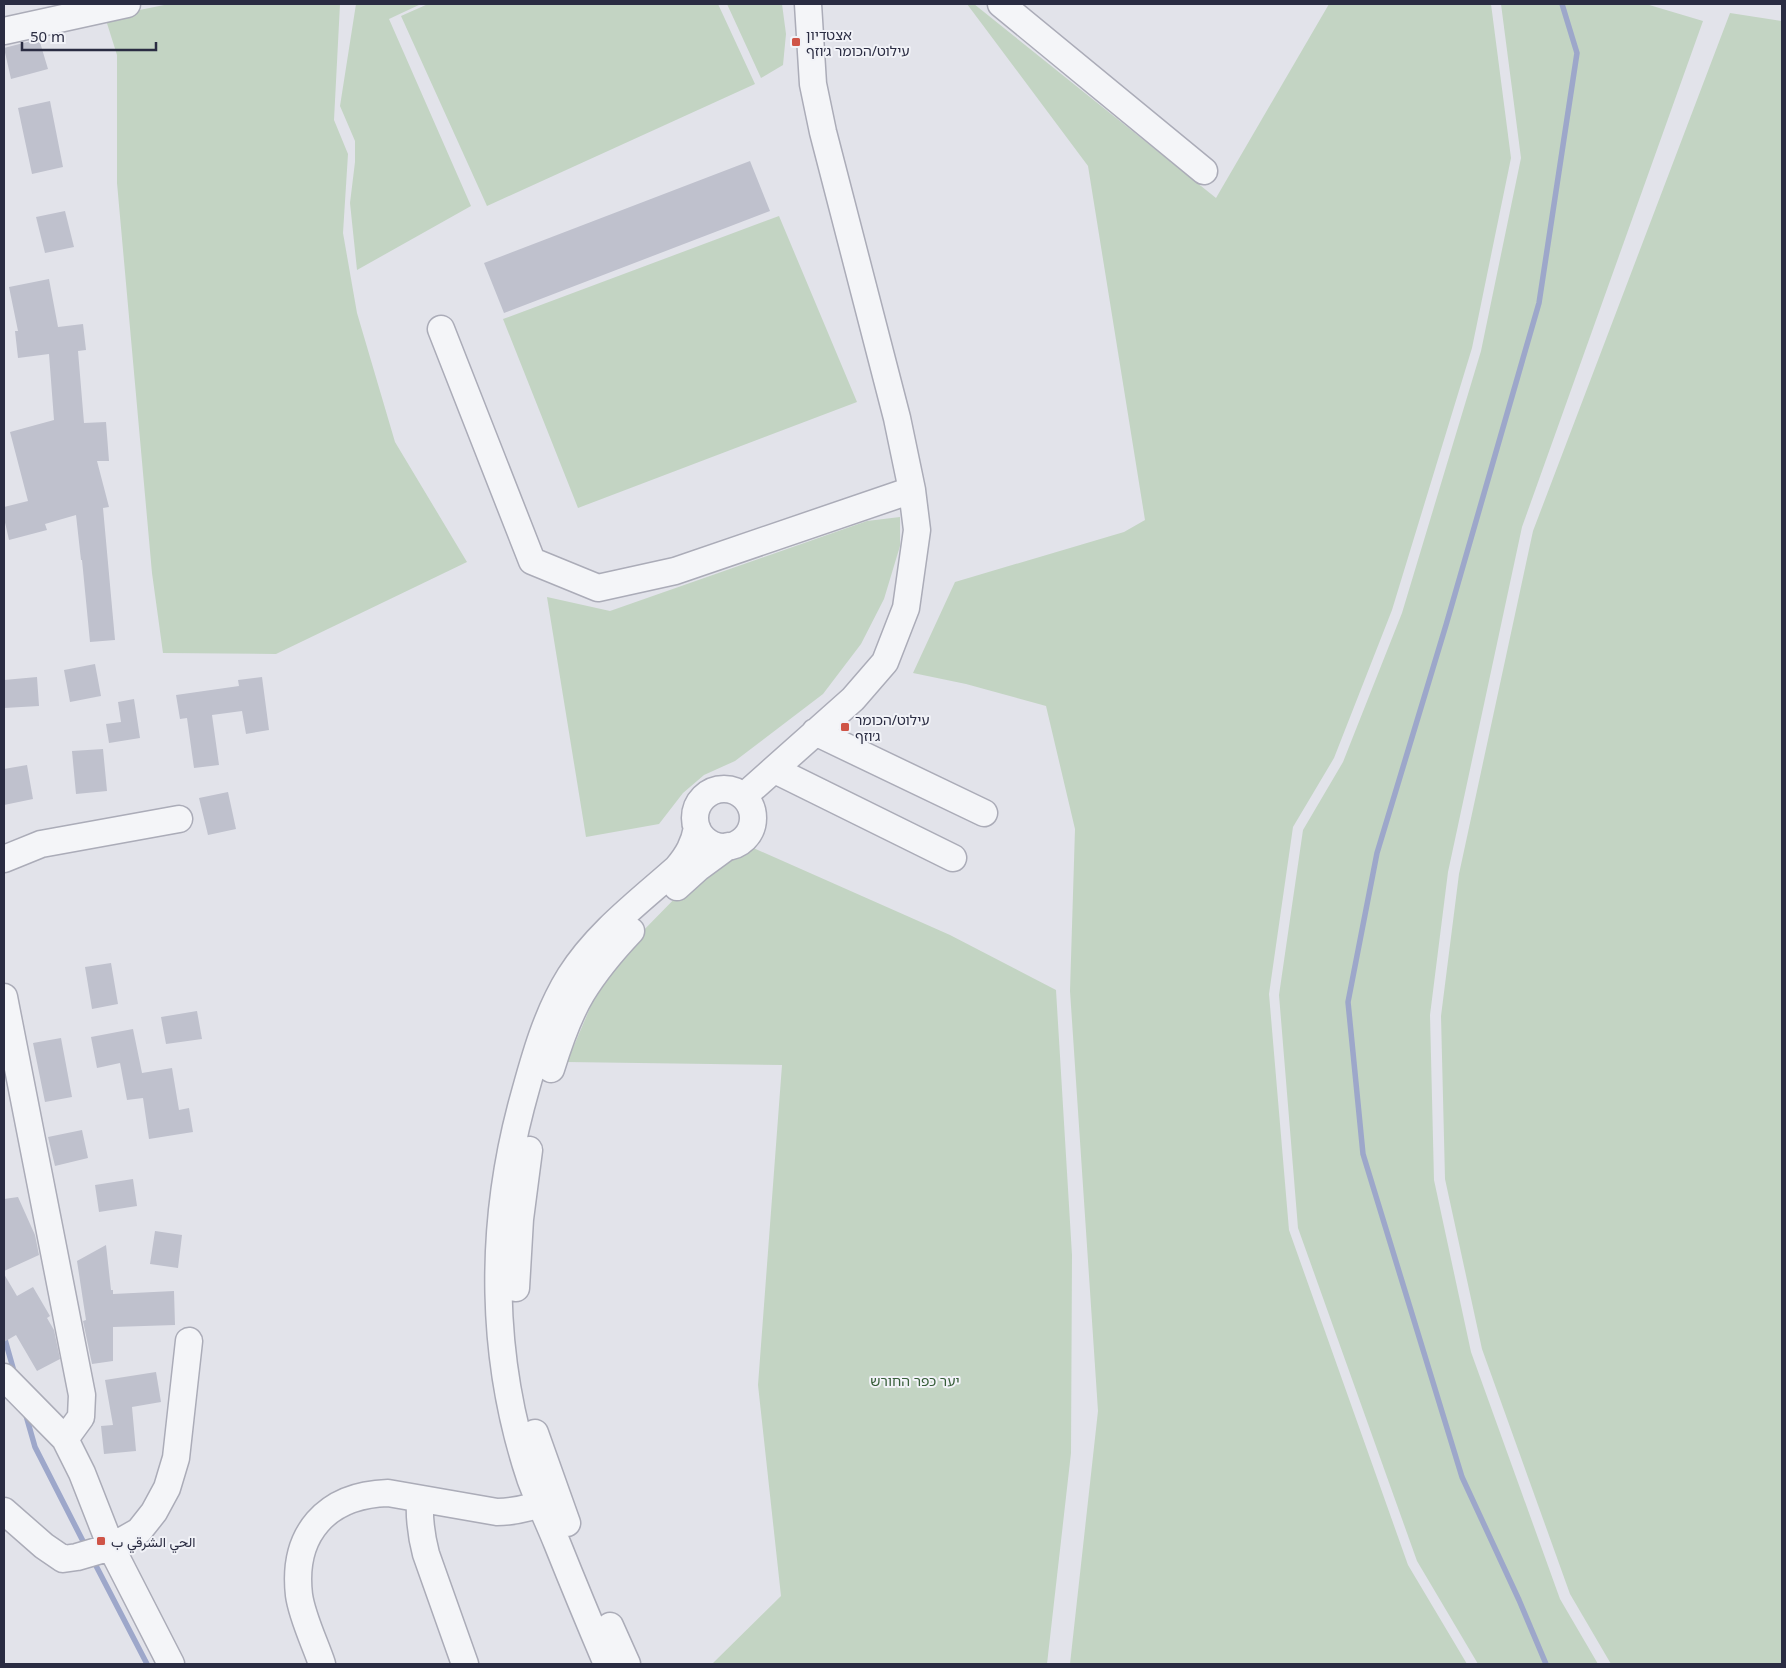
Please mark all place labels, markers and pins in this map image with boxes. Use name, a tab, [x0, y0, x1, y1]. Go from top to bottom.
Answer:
place label: אצטדיון עילוט/הכומר ג׳וזף	[806, 25, 910, 60]
marker: אצטדיון עילוט/הכומר ג׳וזף	[790, 36, 802, 48]
place label: עילוט/הכומר ג׳וזף	[855, 710, 930, 745]
marker: עילוט/הכומר ג׳וזף	[839, 721, 851, 733]
place label: الحي الشرقي ب	[111, 1532, 195, 1554]
marker: الحي الشرقي ب	[95, 1535, 107, 1547]

